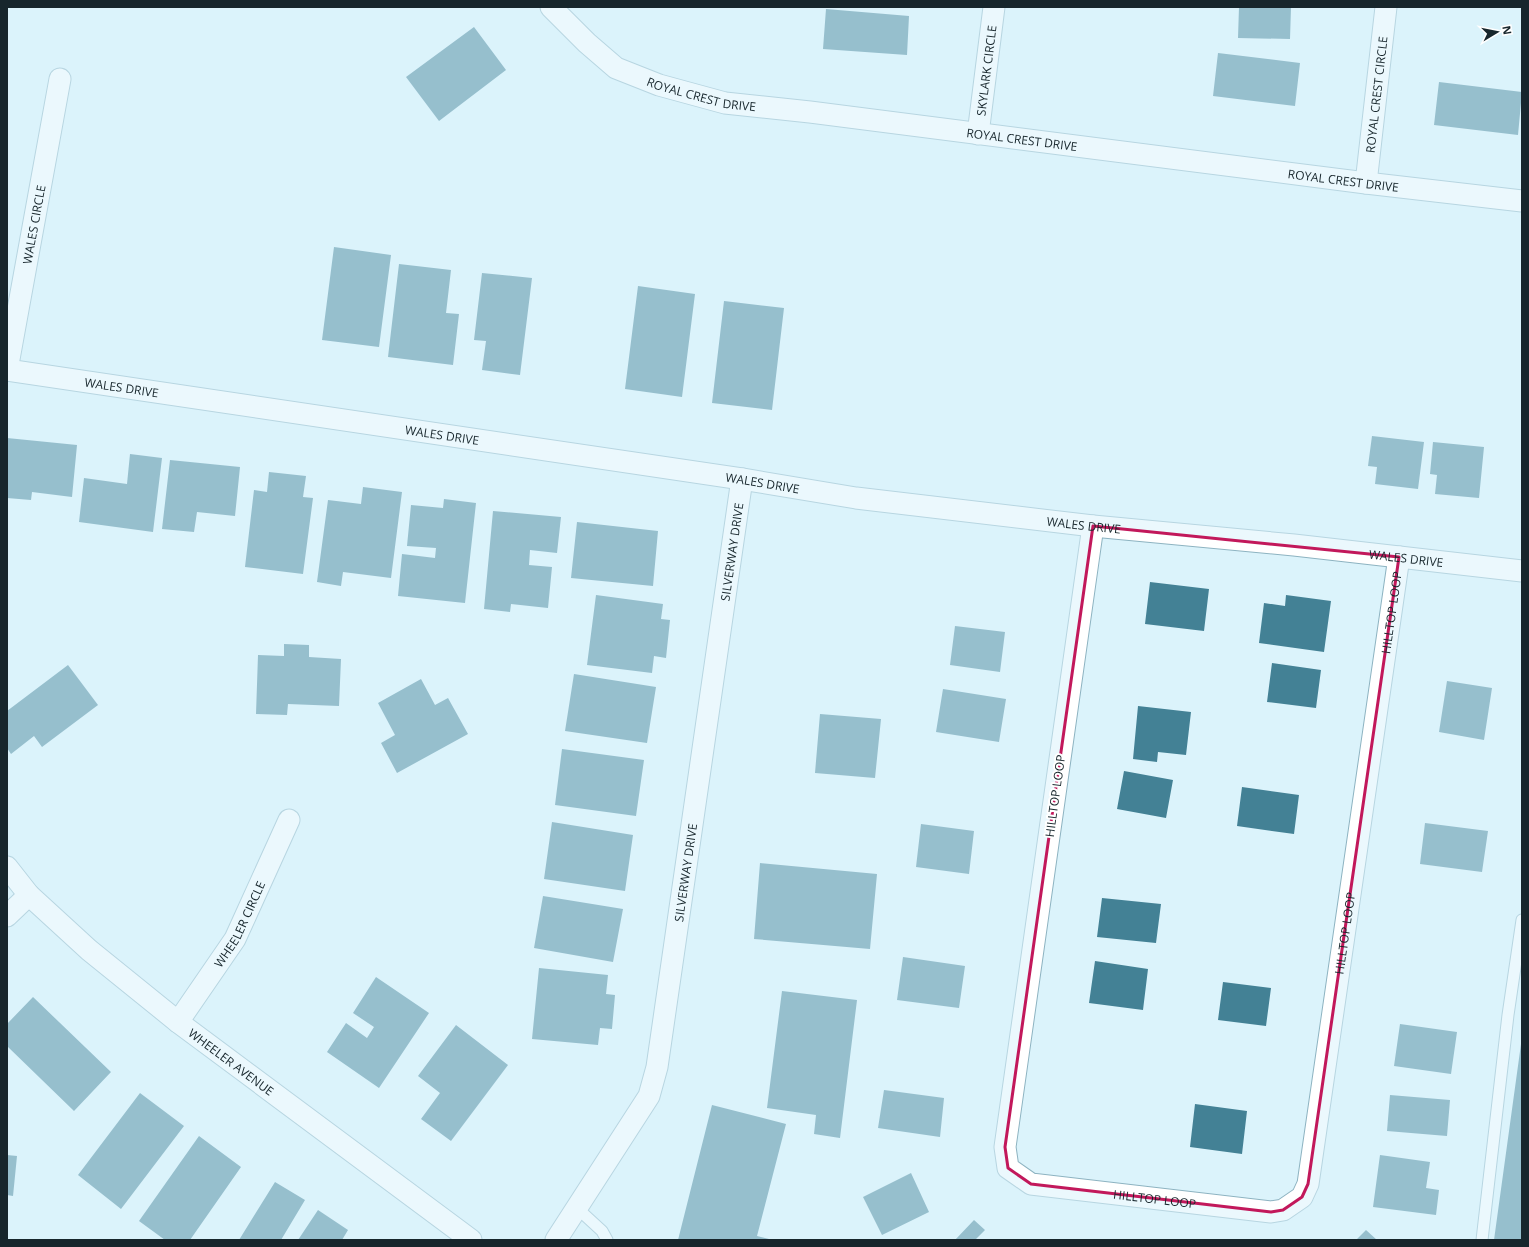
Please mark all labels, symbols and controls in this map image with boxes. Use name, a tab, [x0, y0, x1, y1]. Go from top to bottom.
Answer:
north arrow	[1477, 12, 1517, 52]
street label: SKYLARK CIRCLE	[972, 24, 1000, 117]
text: N	[1499, 24, 1516, 36]
street label: ROYAL CREST CIRCLE	[1361, 35, 1391, 154]
street label: ROYAL CREST DRIVE	[644, 73, 757, 115]
street label: ROYAL CREST DRIVE	[965, 124, 1078, 155]
street label: ROYAL CREST DRIVE	[1287, 165, 1400, 195]
street label: WALES CIRCLE	[18, 183, 49, 265]
street label: WALES DRIVE	[84, 373, 160, 401]
street label: WALES DRIVE	[404, 421, 480, 448]
street label: WALES DRIVE	[725, 468, 801, 497]
street label: SILVERWAY DRIVE	[716, 502, 747, 602]
street label: WALES DRIVE	[1046, 512, 1122, 537]
street label: WALES DRIVE	[1368, 545, 1444, 570]
street label: HILLTOP LOOP	[1377, 570, 1405, 655]
street label: HILLTOP LOOP	[1041, 754, 1069, 838]
street label: SILVERWAY DRIVE	[670, 822, 701, 923]
street label: WHEELER CIRCLE	[210, 878, 269, 971]
street label: HILLTOP LOOP	[1330, 891, 1359, 976]
street label: WHEELER AVENUE	[185, 1024, 278, 1099]
street label: HILLTOP LOOP	[1112, 1185, 1197, 1212]

